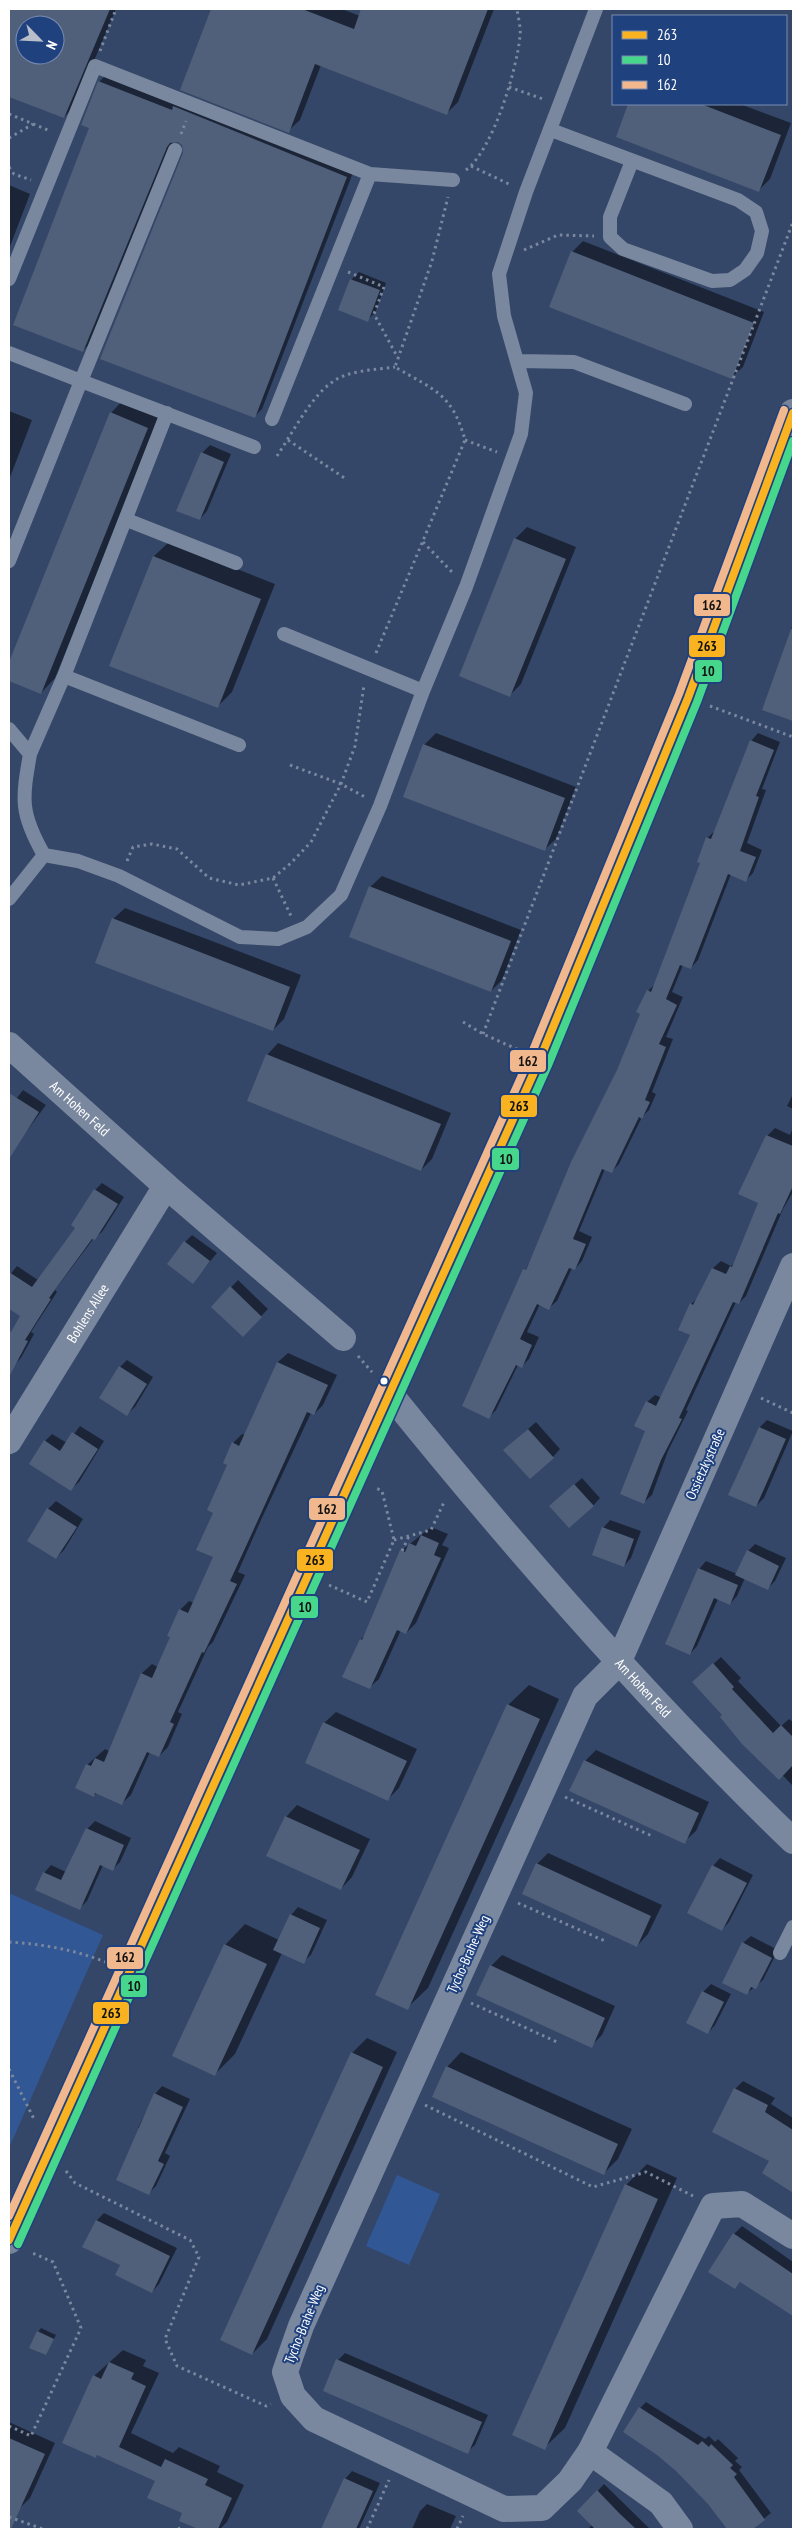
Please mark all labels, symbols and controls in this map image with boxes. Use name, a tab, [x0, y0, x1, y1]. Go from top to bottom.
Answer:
north arrow	[15, 15, 65, 65]
legend	[612, 15, 787, 105]
text: 263	[657, 25, 677, 44]
text: N	[42, 38, 62, 52]
text: 10	[657, 50, 671, 69]
text: 162	[657, 75, 677, 94]
line badge: 162	[693, 593, 731, 617]
text: 162	[702, 596, 722, 614]
line badge: 263	[688, 634, 726, 658]
text: 263	[697, 637, 717, 655]
line badge: 10	[694, 659, 723, 683]
text: 10	[701, 662, 715, 680]
line badge: 162	[509, 1049, 547, 1073]
text: 162	[518, 1052, 538, 1070]
street label: Am Hohen Feld	[46, 1077, 113, 1140]
line badge: 263	[500, 1094, 538, 1118]
text: 263	[509, 1097, 529, 1115]
line badge: 10	[491, 1147, 520, 1171]
text: 10	[499, 1150, 513, 1168]
street label: Bohlens Allee	[63, 1280, 113, 1346]
unlabelled marker	[379, 1376, 389, 1386]
street label: Ossietzkystraße	[681, 1425, 729, 1502]
line badge: 162	[308, 1497, 346, 1521]
text: 162	[317, 1500, 337, 1518]
line badge: 263	[296, 1548, 334, 1572]
text: 263	[305, 1551, 325, 1569]
line badge: 10	[290, 1595, 319, 1619]
text: 10	[298, 1598, 312, 1616]
street label: Am Hohen Feld	[611, 1655, 675, 1721]
street label: Tycho-Brahe-Weg	[443, 1912, 493, 1996]
line badge: 162	[106, 1946, 144, 1970]
text: 162	[115, 1948, 135, 1966]
line badge: 10	[120, 1974, 148, 1998]
text: 10	[127, 1977, 141, 1995]
line badge: 263	[92, 2001, 130, 2025]
text: 263	[101, 2004, 121, 2022]
street label: Tycho-Brahe-Weg	[280, 2282, 328, 2366]

